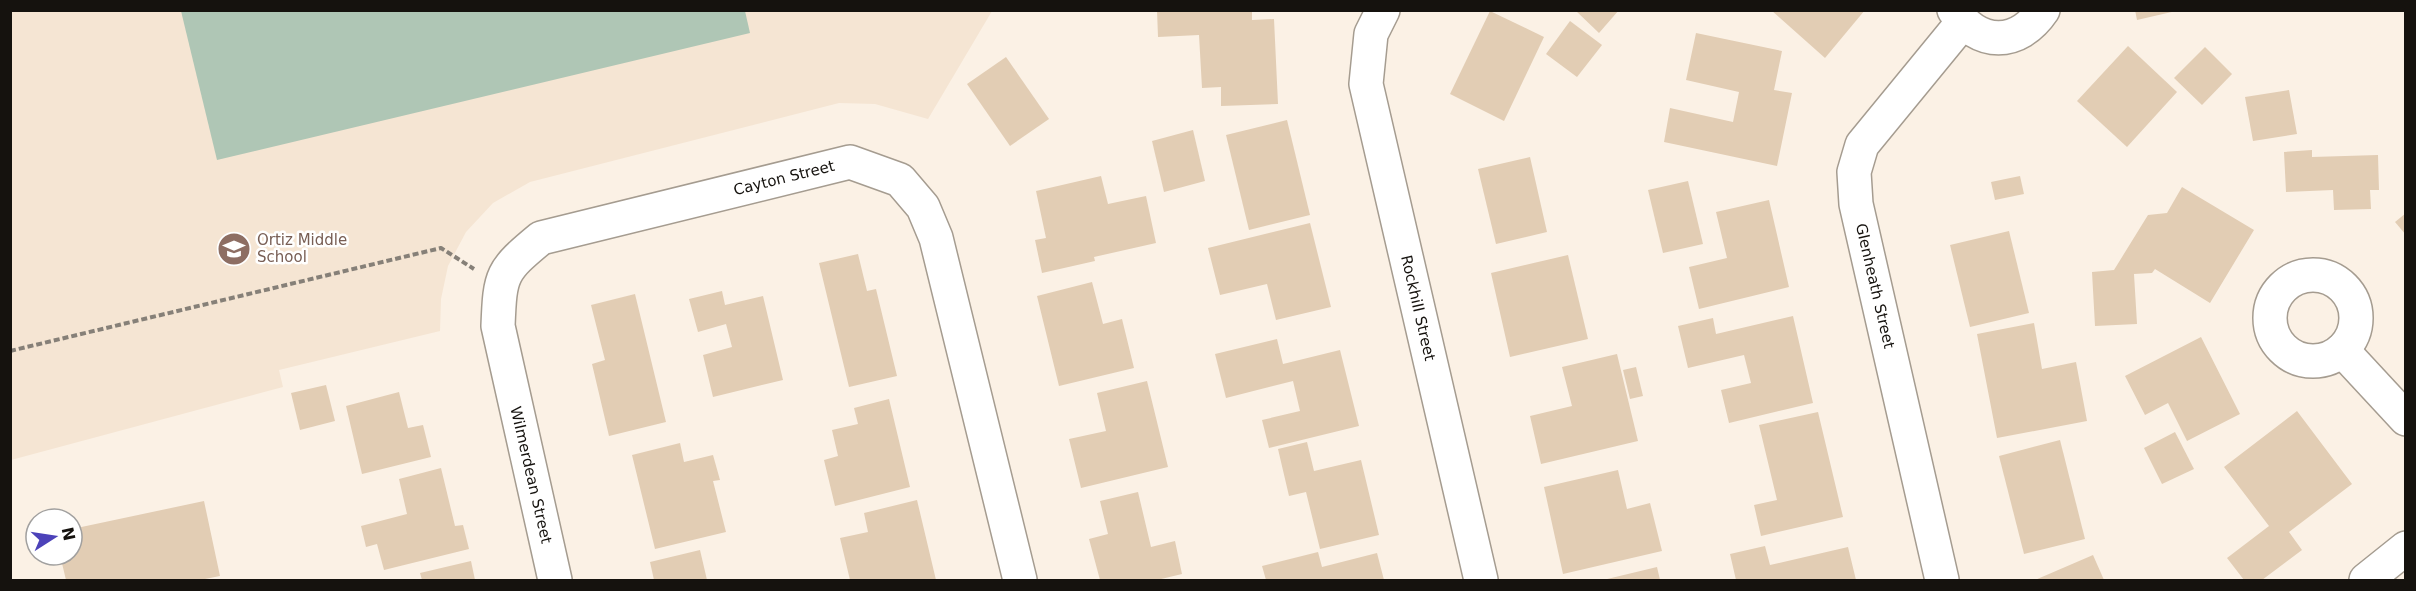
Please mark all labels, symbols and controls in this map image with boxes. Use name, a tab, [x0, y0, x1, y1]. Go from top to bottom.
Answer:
street label: Cayton Street	[732, 157, 836, 199]
street label: Glenheath Street	[1852, 222, 1898, 351]
school or university icon: Ortiz Middle School	[216, 231, 252, 267]
place label: Ortiz Middle School	[257, 231, 347, 266]
street label: Rockhill Street	[1397, 253, 1439, 363]
street label: Wilmerdean Street	[506, 405, 556, 546]
north arrow	[24, 507, 84, 567]
text: N	[57, 525, 79, 543]

